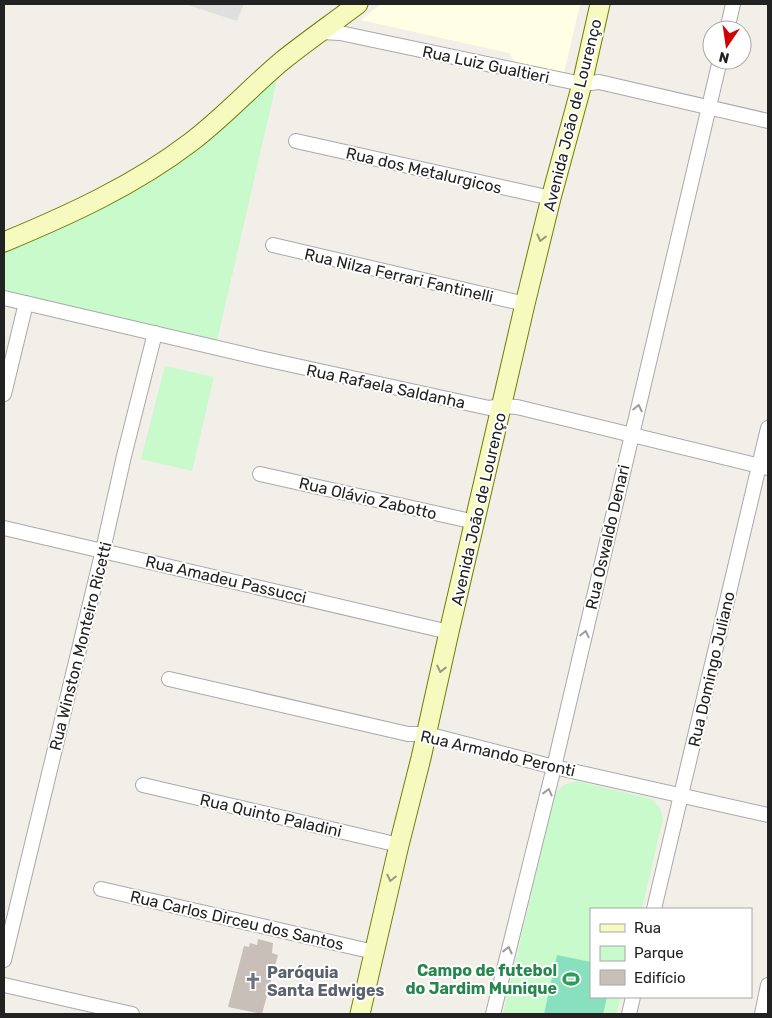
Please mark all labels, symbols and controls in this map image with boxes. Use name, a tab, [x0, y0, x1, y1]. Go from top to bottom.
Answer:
street label: Avenida João de Lourenço	[539, 17, 606, 213]
north arrow	[702, 20, 752, 70]
street label: Rua Luiz Gualtieri	[421, 42, 551, 87]
text: N	[717, 48, 731, 67]
street label: Rua dos Metalurgicos	[344, 143, 504, 198]
one-way arrow	[536, 233, 547, 242]
street label: Rua Nilza Ferrari Fantinelli	[303, 244, 495, 306]
street label: Rua Rafaela Saldanha	[305, 360, 467, 413]
one-way arrow	[632, 403, 643, 412]
street label: Avenida João de Lourenço	[447, 411, 510, 607]
street label: Rua Oswaldo Denari	[582, 463, 633, 611]
street label: Rua Olávio Zabotto	[297, 473, 439, 524]
street label: Rua Winston Monteiro Ricetti	[45, 540, 116, 752]
street label: Rua Amadeu Passucci	[144, 552, 308, 607]
street label: Rua Domingo Juliano	[684, 590, 739, 749]
one-way arrow	[579, 630, 590, 639]
one-way arrow	[436, 664, 447, 673]
street label: Rua Armando Peronti	[419, 726, 577, 781]
one-way arrow	[542, 788, 553, 797]
street label: Rua Quinto Paladini	[198, 790, 344, 841]
one-way arrow	[386, 873, 397, 882]
street label: Rua Carlos Dirceu dos Santos	[128, 887, 345, 954]
legend	[590, 908, 752, 998]
text: Rua	[634, 919, 661, 937]
text: Parque	[634, 944, 684, 962]
one-way arrow	[502, 945, 513, 954]
place label: Campo de futebol do Jardim Munique	[405, 961, 557, 998]
place label: Paróquia Santa Edwiges	[267, 963, 384, 1000]
sports icon: Campo de futebol do Jardim Munique	[561, 969, 581, 989]
text: Edifício	[634, 969, 686, 987]
church icon: Paróquia Santa Edwiges	[243, 971, 263, 991]

